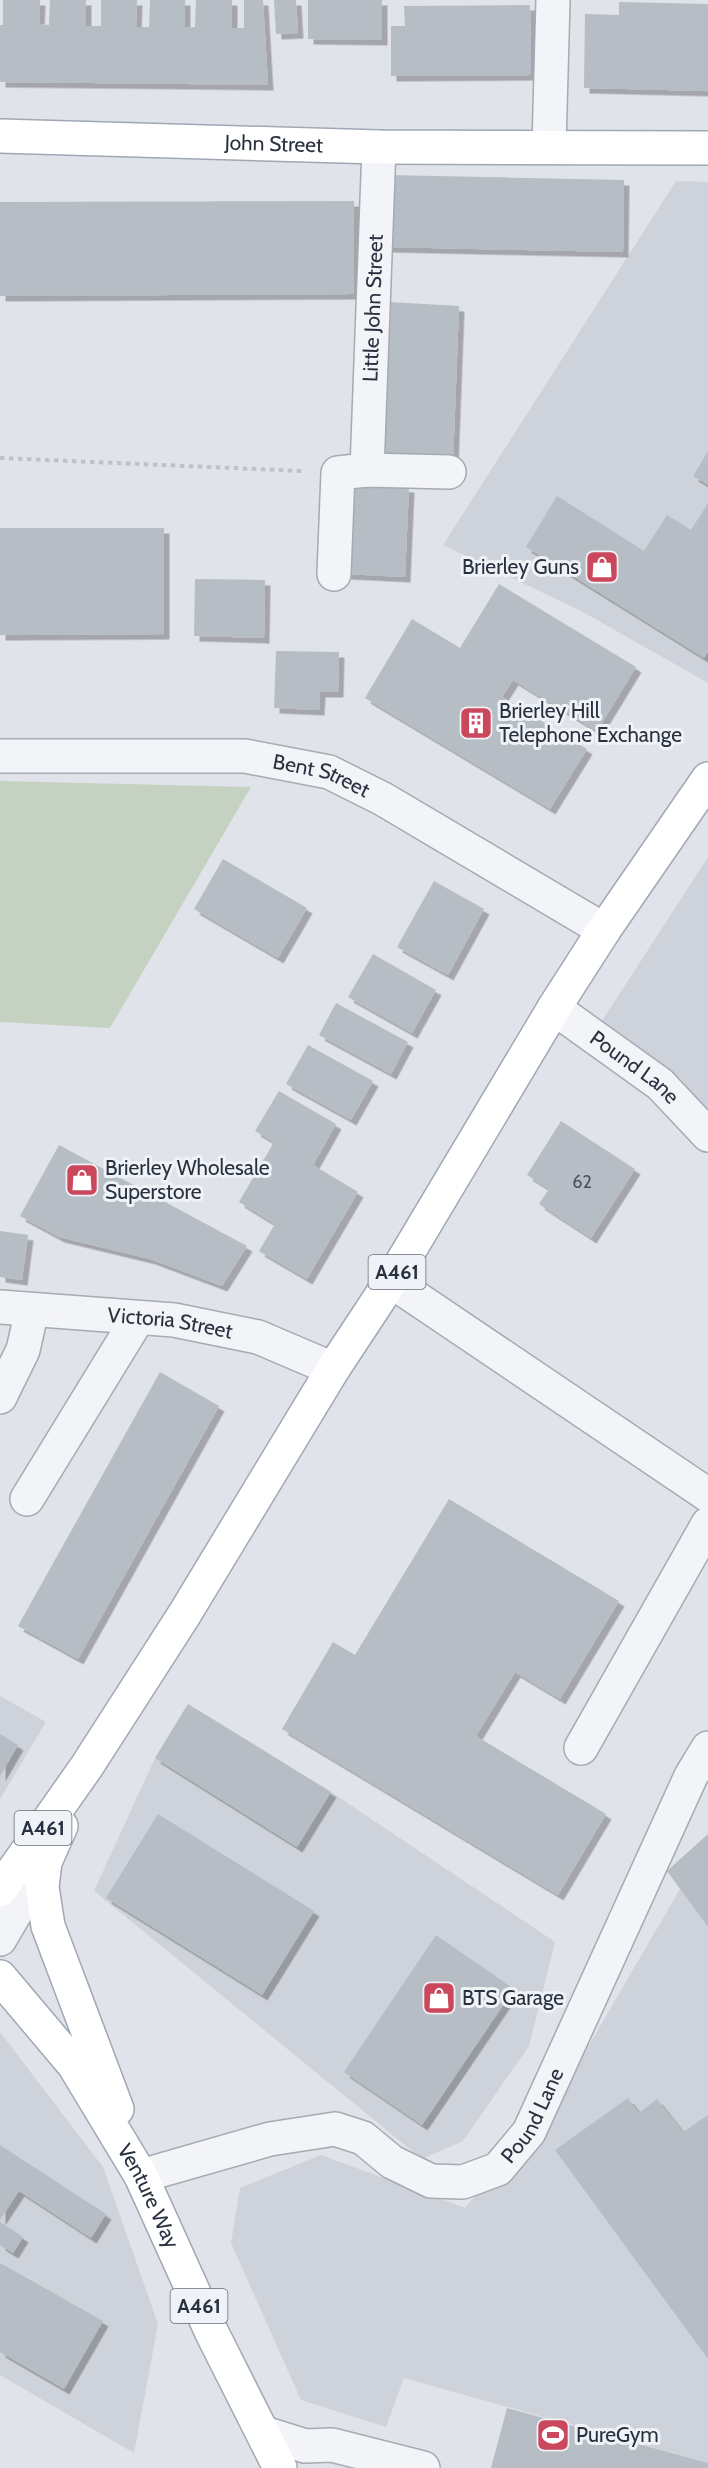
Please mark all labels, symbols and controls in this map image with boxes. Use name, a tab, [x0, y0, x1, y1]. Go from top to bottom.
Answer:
street label: John Street	[223, 129, 323, 157]
street label: Little John Street	[357, 234, 388, 383]
shop icon: Brierley Guns	[584, 549, 620, 585]
place label: Brierley Guns	[462, 554, 579, 579]
place label: Brierley Hill Telephone Exchange	[499, 698, 682, 747]
building icon: Brierley Hill Telephone Exchange	[458, 705, 494, 741]
street label: Bent Street	[271, 749, 374, 802]
street label: Pound Lane	[585, 1025, 685, 1109]
place label: Brierley Wholesale Superstore	[105, 1155, 270, 1204]
shop icon: Brierley Wholesale Superstore	[64, 1162, 100, 1198]
house number: 62	[572, 1171, 592, 1193]
road number: A461	[368, 1255, 426, 1289]
street label: Victoria Street	[107, 1302, 235, 1344]
road number: A461	[15, 1811, 72, 1845]
shop icon: BTS Garage	[421, 1980, 457, 2016]
place label: BTS Garage	[462, 1985, 564, 2010]
street label: Pound Lane	[495, 2064, 569, 2168]
street label: Venture Way	[113, 2139, 185, 2252]
road number: A461	[170, 2289, 228, 2323]
sports icon: PureGym	[535, 2417, 571, 2453]
place label: PureGym	[576, 2422, 659, 2447]

